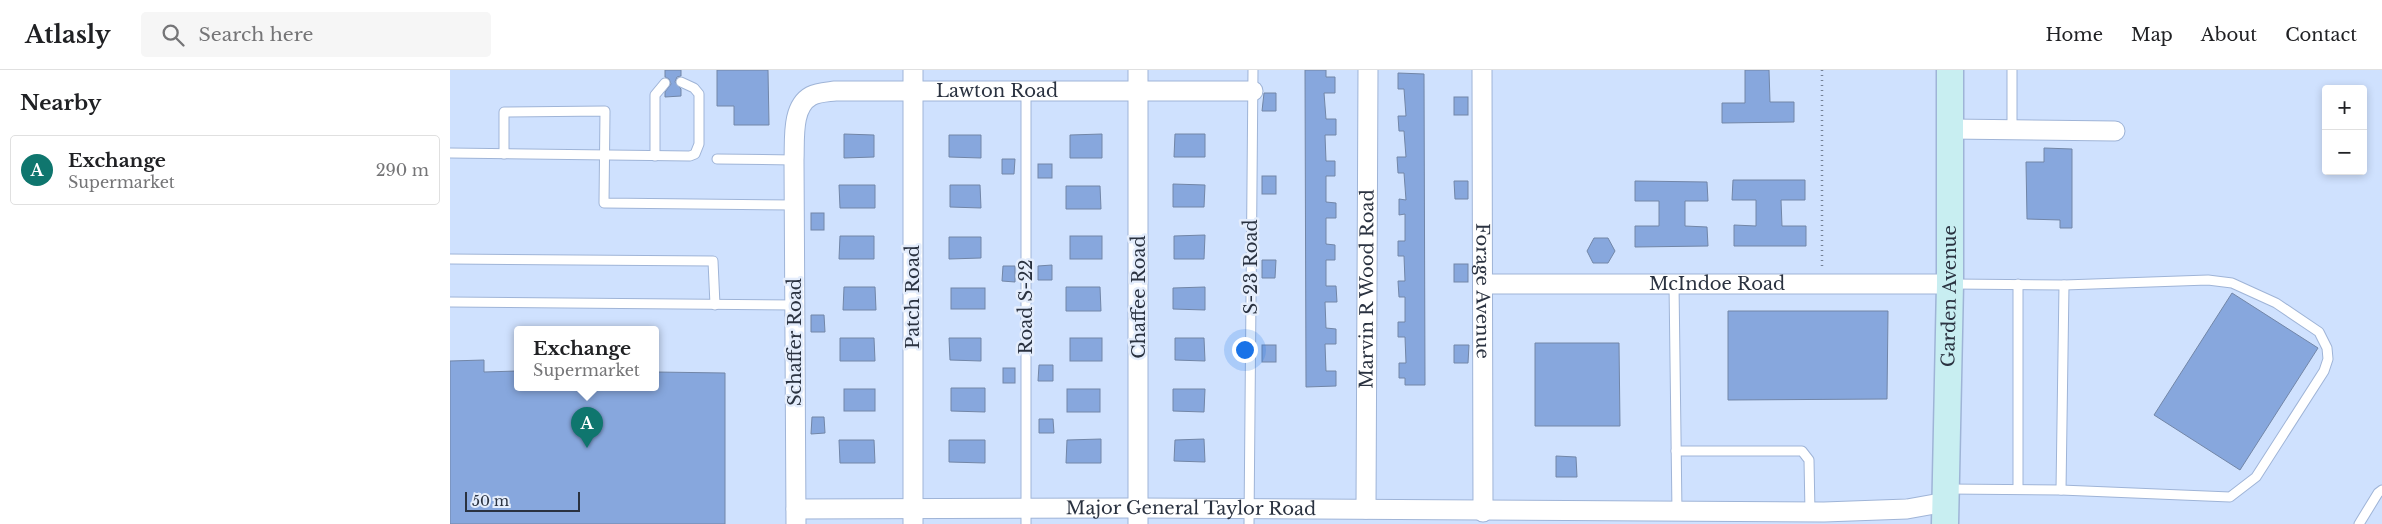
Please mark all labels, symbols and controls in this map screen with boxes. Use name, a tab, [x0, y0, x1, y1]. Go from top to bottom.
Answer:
search box	[141, 12, 491, 57]
text: Atlasly	[25, 20, 111, 49]
icon: search	[159, 21, 187, 49]
text: Search here	[199, 23, 314, 46]
text: Home	[2045, 24, 2103, 46]
text: Map	[2131, 24, 2173, 46]
text: About	[2201, 24, 2257, 46]
text: Contact	[2285, 24, 2357, 46]
street label: Lawton Road	[936, 80, 1058, 102]
map controls	[2322, 85, 2367, 175]
button: +	[2322, 85, 2367, 130]
text: Nearby	[20, 90, 101, 116]
button: −	[2322, 130, 2367, 175]
text: Exchange	[68, 149, 166, 172]
text: A	[31, 160, 43, 180]
text: 290 m	[376, 160, 429, 180]
text: Supermarket	[68, 172, 175, 192]
street label: Marvin R Wood Road	[1356, 189, 1378, 389]
street label: S-23 Road	[1240, 219, 1262, 315]
street label: Forage Avenue	[1471, 223, 1494, 359]
street label: Garden Avenue	[1937, 225, 1961, 367]
street label: Chaffee Road	[1128, 235, 1150, 359]
street label: Patch Road	[902, 245, 924, 349]
street label: Road S-22	[1015, 259, 1037, 355]
street label: McIndoe Road	[1649, 273, 1785, 295]
street label: Schaffer Road	[784, 278, 806, 406]
popup	[514, 326, 659, 391]
text: Exchange	[533, 337, 631, 360]
your location	[1232, 337, 1258, 363]
text: Supermarket	[533, 360, 640, 380]
pin: A	[571, 407, 603, 448]
scale bar	[465, 489, 580, 512]
text: 50 m	[472, 492, 509, 510]
street label: Major General Taylor Road	[1066, 497, 1316, 520]

